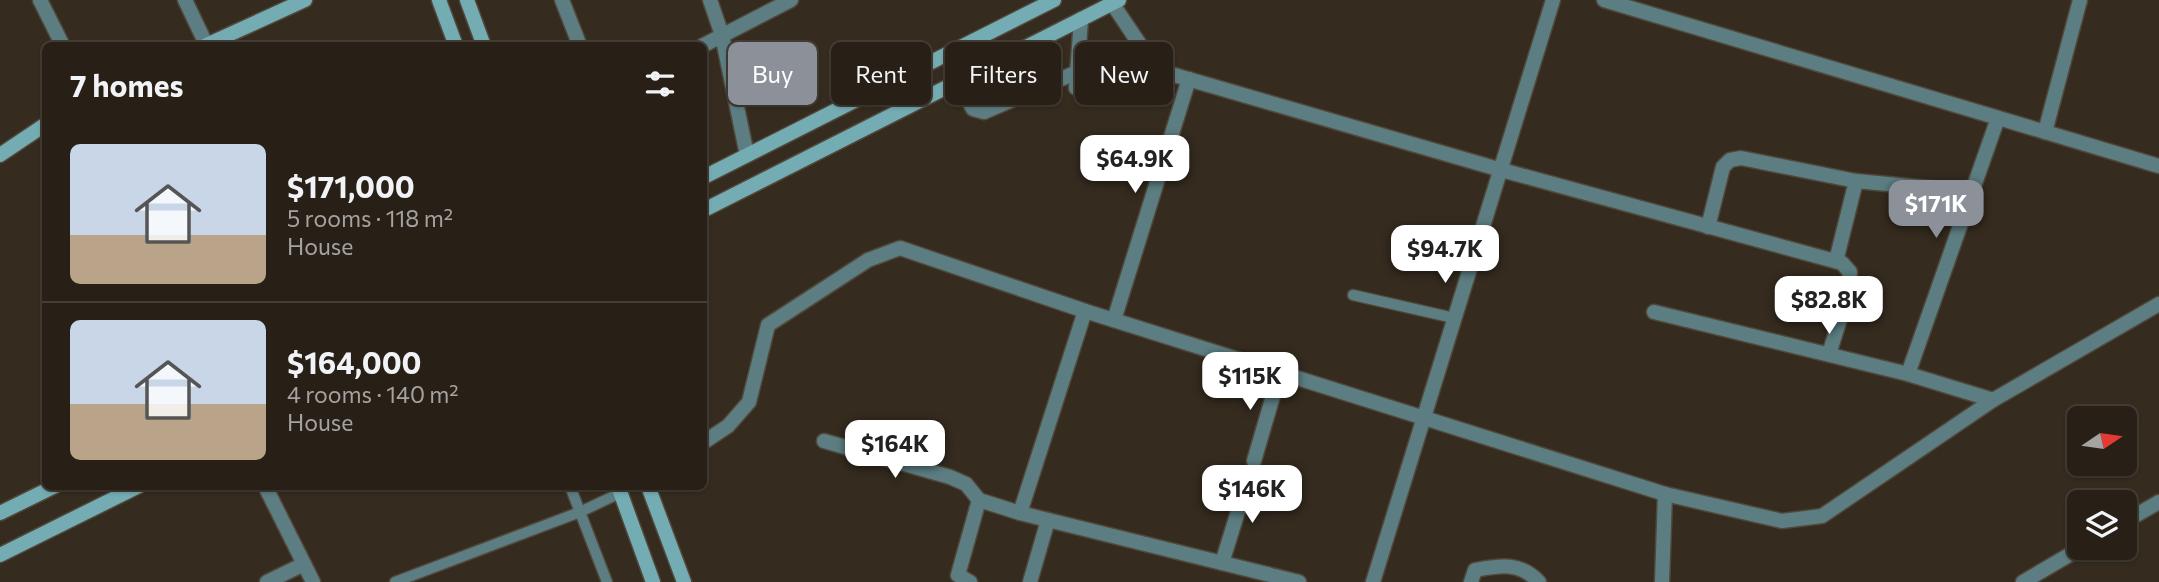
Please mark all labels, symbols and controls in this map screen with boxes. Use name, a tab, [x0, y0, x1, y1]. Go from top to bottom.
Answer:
chip: Buy	[728, 42, 817, 105]
chip: Rent	[831, 42, 931, 105]
chip: Filters	[945, 42, 1061, 105]
chip: New	[1075, 42, 1173, 105]
icon: filters	[641, 65, 679, 103]
text: 7 homes	[70, 66, 183, 103]
pin: $64.9K	[1078, 136, 1192, 195]
text: $64.9K	[1096, 144, 1174, 172]
text: $171,000	[287, 167, 415, 204]
icon: home	[126, 172, 210, 256]
pin: $171K	[1887, 180, 1985, 240]
text: $171K	[1905, 189, 1967, 217]
text: 5 rooms · 118 m²	[287, 204, 453, 232]
pin: $94.7K	[1388, 226, 1502, 285]
text: House	[287, 232, 353, 260]
text: $94.7K	[1407, 234, 1483, 262]
pin: $82.8K	[1772, 276, 1886, 336]
text: $82.8K	[1791, 285, 1867, 313]
text: $164,000	[287, 343, 422, 380]
icon: home	[126, 348, 210, 432]
pin: $115K	[1201, 352, 1299, 412]
text: $115K	[1218, 361, 1282, 389]
text: 4 rooms · 140 m²	[287, 380, 459, 408]
north arrow	[2067, 406, 2137, 476]
map controls	[2067, 406, 2137, 560]
text: House	[287, 408, 353, 436]
pin: $164K	[846, 420, 944, 480]
text: $164K	[861, 429, 929, 457]
pin: $146K	[1203, 466, 1301, 525]
text: $146K	[1218, 474, 1286, 502]
button: layers	[2067, 490, 2137, 560]

